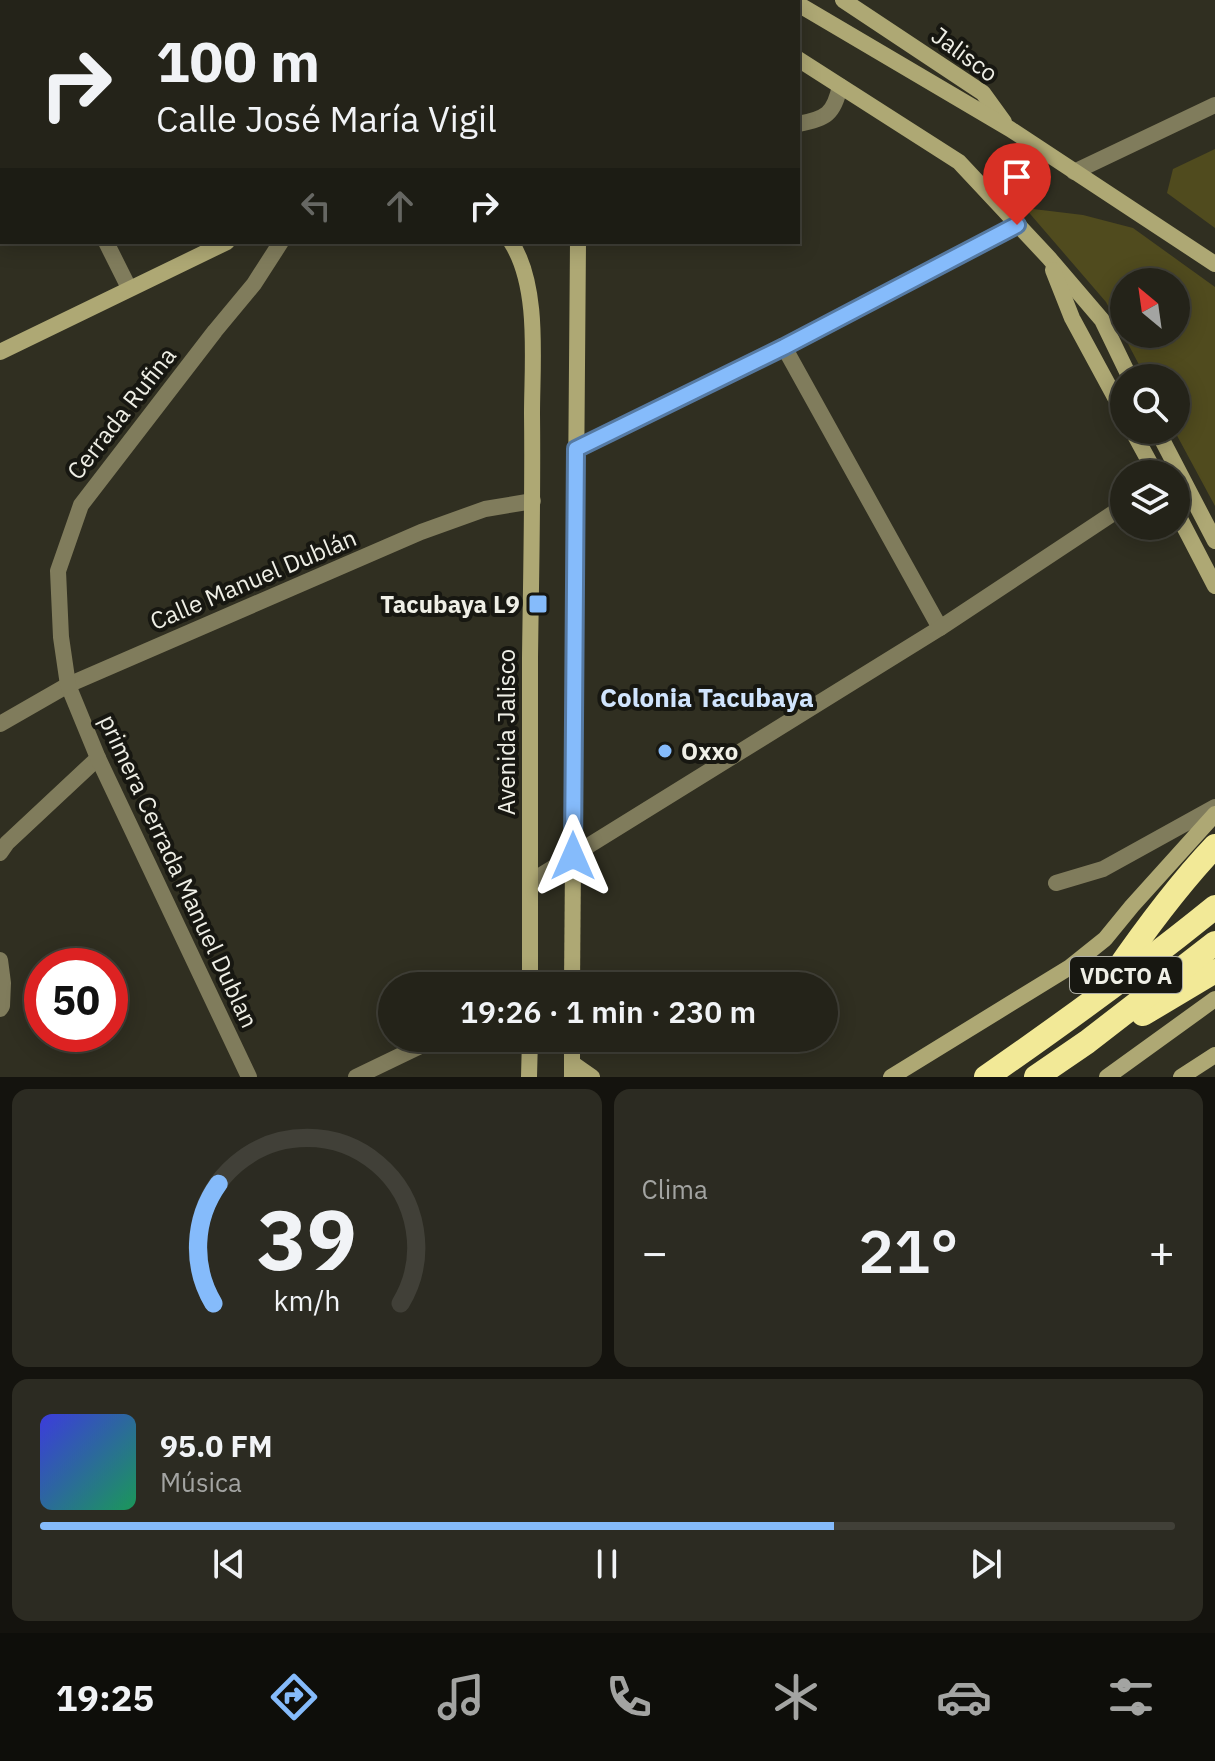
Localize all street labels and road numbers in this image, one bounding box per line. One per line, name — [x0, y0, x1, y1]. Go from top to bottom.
street label: Jalisco — [925, 19, 1005, 89]
street label: Cerrada Rufina — [59, 340, 183, 486]
street label: Calle Manuel Dublán — [145, 521, 361, 637]
street label: Avenida Jalisco — [490, 649, 522, 815]
street label: primera Cerrada Manuel Dublan — [92, 709, 266, 1033]
road number: VDCTO A — [1070, 957, 1182, 993]

